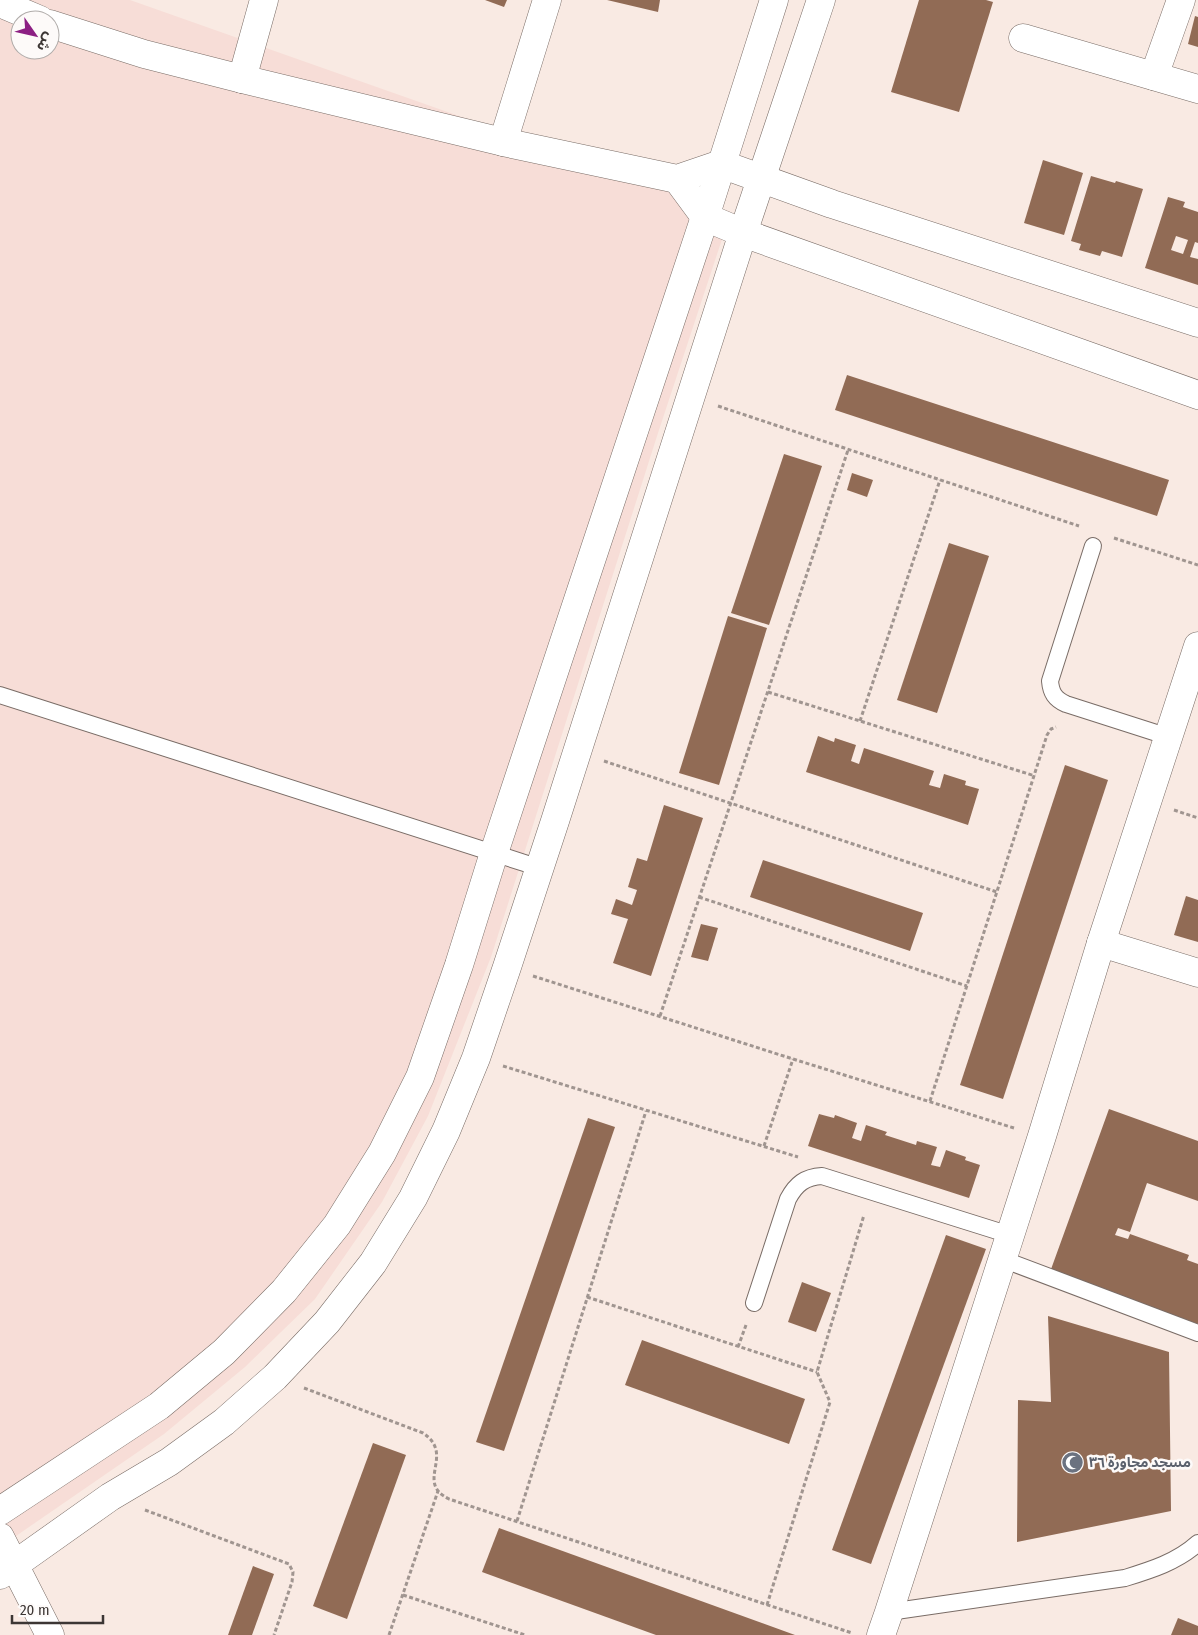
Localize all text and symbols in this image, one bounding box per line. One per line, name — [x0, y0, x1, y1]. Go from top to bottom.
north arrow — [10, 10, 60, 60]
text: ش — [33, 29, 58, 55]
mosque icon: مسجد مجاورة ٣٦ — [1061, 1450, 1085, 1474]
place label: مسجد مجاورة ٣٦ — [1089, 1454, 1191, 1471]
scale bar — [12, 1592, 104, 1624]
text: 20 m — [20, 1601, 50, 1619]

